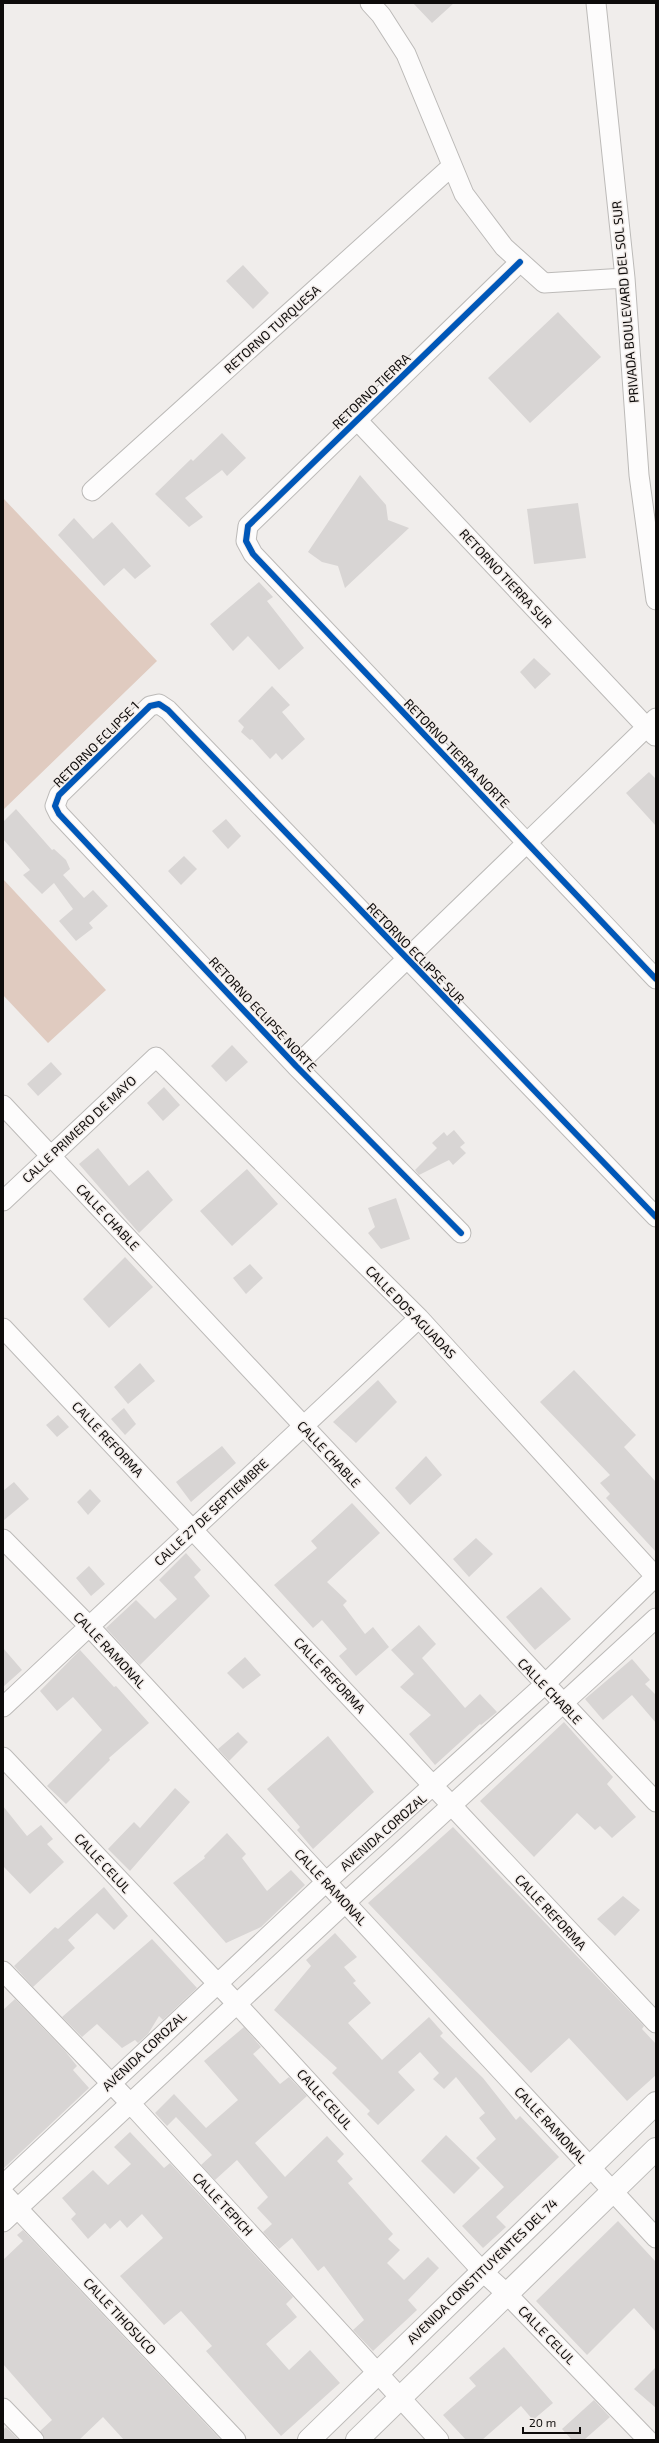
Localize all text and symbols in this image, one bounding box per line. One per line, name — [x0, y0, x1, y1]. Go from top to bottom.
street label: PRIVADA BOULEVARD DEL SOL SUR — [608, 200, 642, 404]
street label: RETORNO TURQUESA — [221, 282, 323, 376]
street label: RETORNO TIERRA — [329, 350, 413, 432]
street label: RETORNO TIERRA SUR — [456, 525, 556, 631]
street label: RETORNO TIERRA NORTE — [401, 695, 513, 811]
street label: RETORNO ECLIPSE 1 — [50, 698, 142, 790]
street label: RETORNO ECLIPSE SUR — [364, 899, 468, 1007]
street label: RETORNO ECLIPSE NORTE — [206, 953, 320, 1075]
street label: CALLE PRIMERO DE MAYO — [19, 1072, 139, 1186]
street label: CALLE CHABLE — [73, 1180, 143, 1254]
street label: CALLE DOS AGUADAS — [362, 1262, 460, 1362]
street label: CALLE REFORMA — [69, 1398, 147, 1480]
street label: CALLE CHABLE — [294, 1417, 364, 1491]
street label: CALLE 27 DE SEPTIEMBRE — [151, 1455, 271, 1569]
street label: CALLE RAMONAL — [70, 1608, 150, 1692]
street label: CALLE REFORMA — [291, 1634, 369, 1716]
street label: CALLE CHABLE — [515, 1655, 585, 1727]
street label: AVENIDA COROZAL — [336, 1790, 430, 1874]
street label: CALLE CELUL — [71, 1830, 135, 1896]
street label: CALLE RAMONAL — [291, 1845, 371, 1929]
street label: CALLE REFORMA — [512, 1871, 590, 1953]
street label: AVENIDA COROZAL — [99, 2008, 190, 2094]
street label: CALLE CELUL — [294, 2066, 356, 2133]
street label: CALLE RAMONAL — [511, 2083, 591, 2167]
street label: CALLE TEPICH — [190, 2169, 256, 2239]
street label: AVENIDA CONSTITUYENTES DEL 74 — [403, 2195, 561, 2347]
street label: CALLE TIHOSUCO — [80, 2274, 160, 2358]
street label: CALLE CELUL — [515, 2302, 579, 2368]
scale bar — [523, 2409, 580, 2435]
text: 20 m — [529, 2415, 556, 2429]

